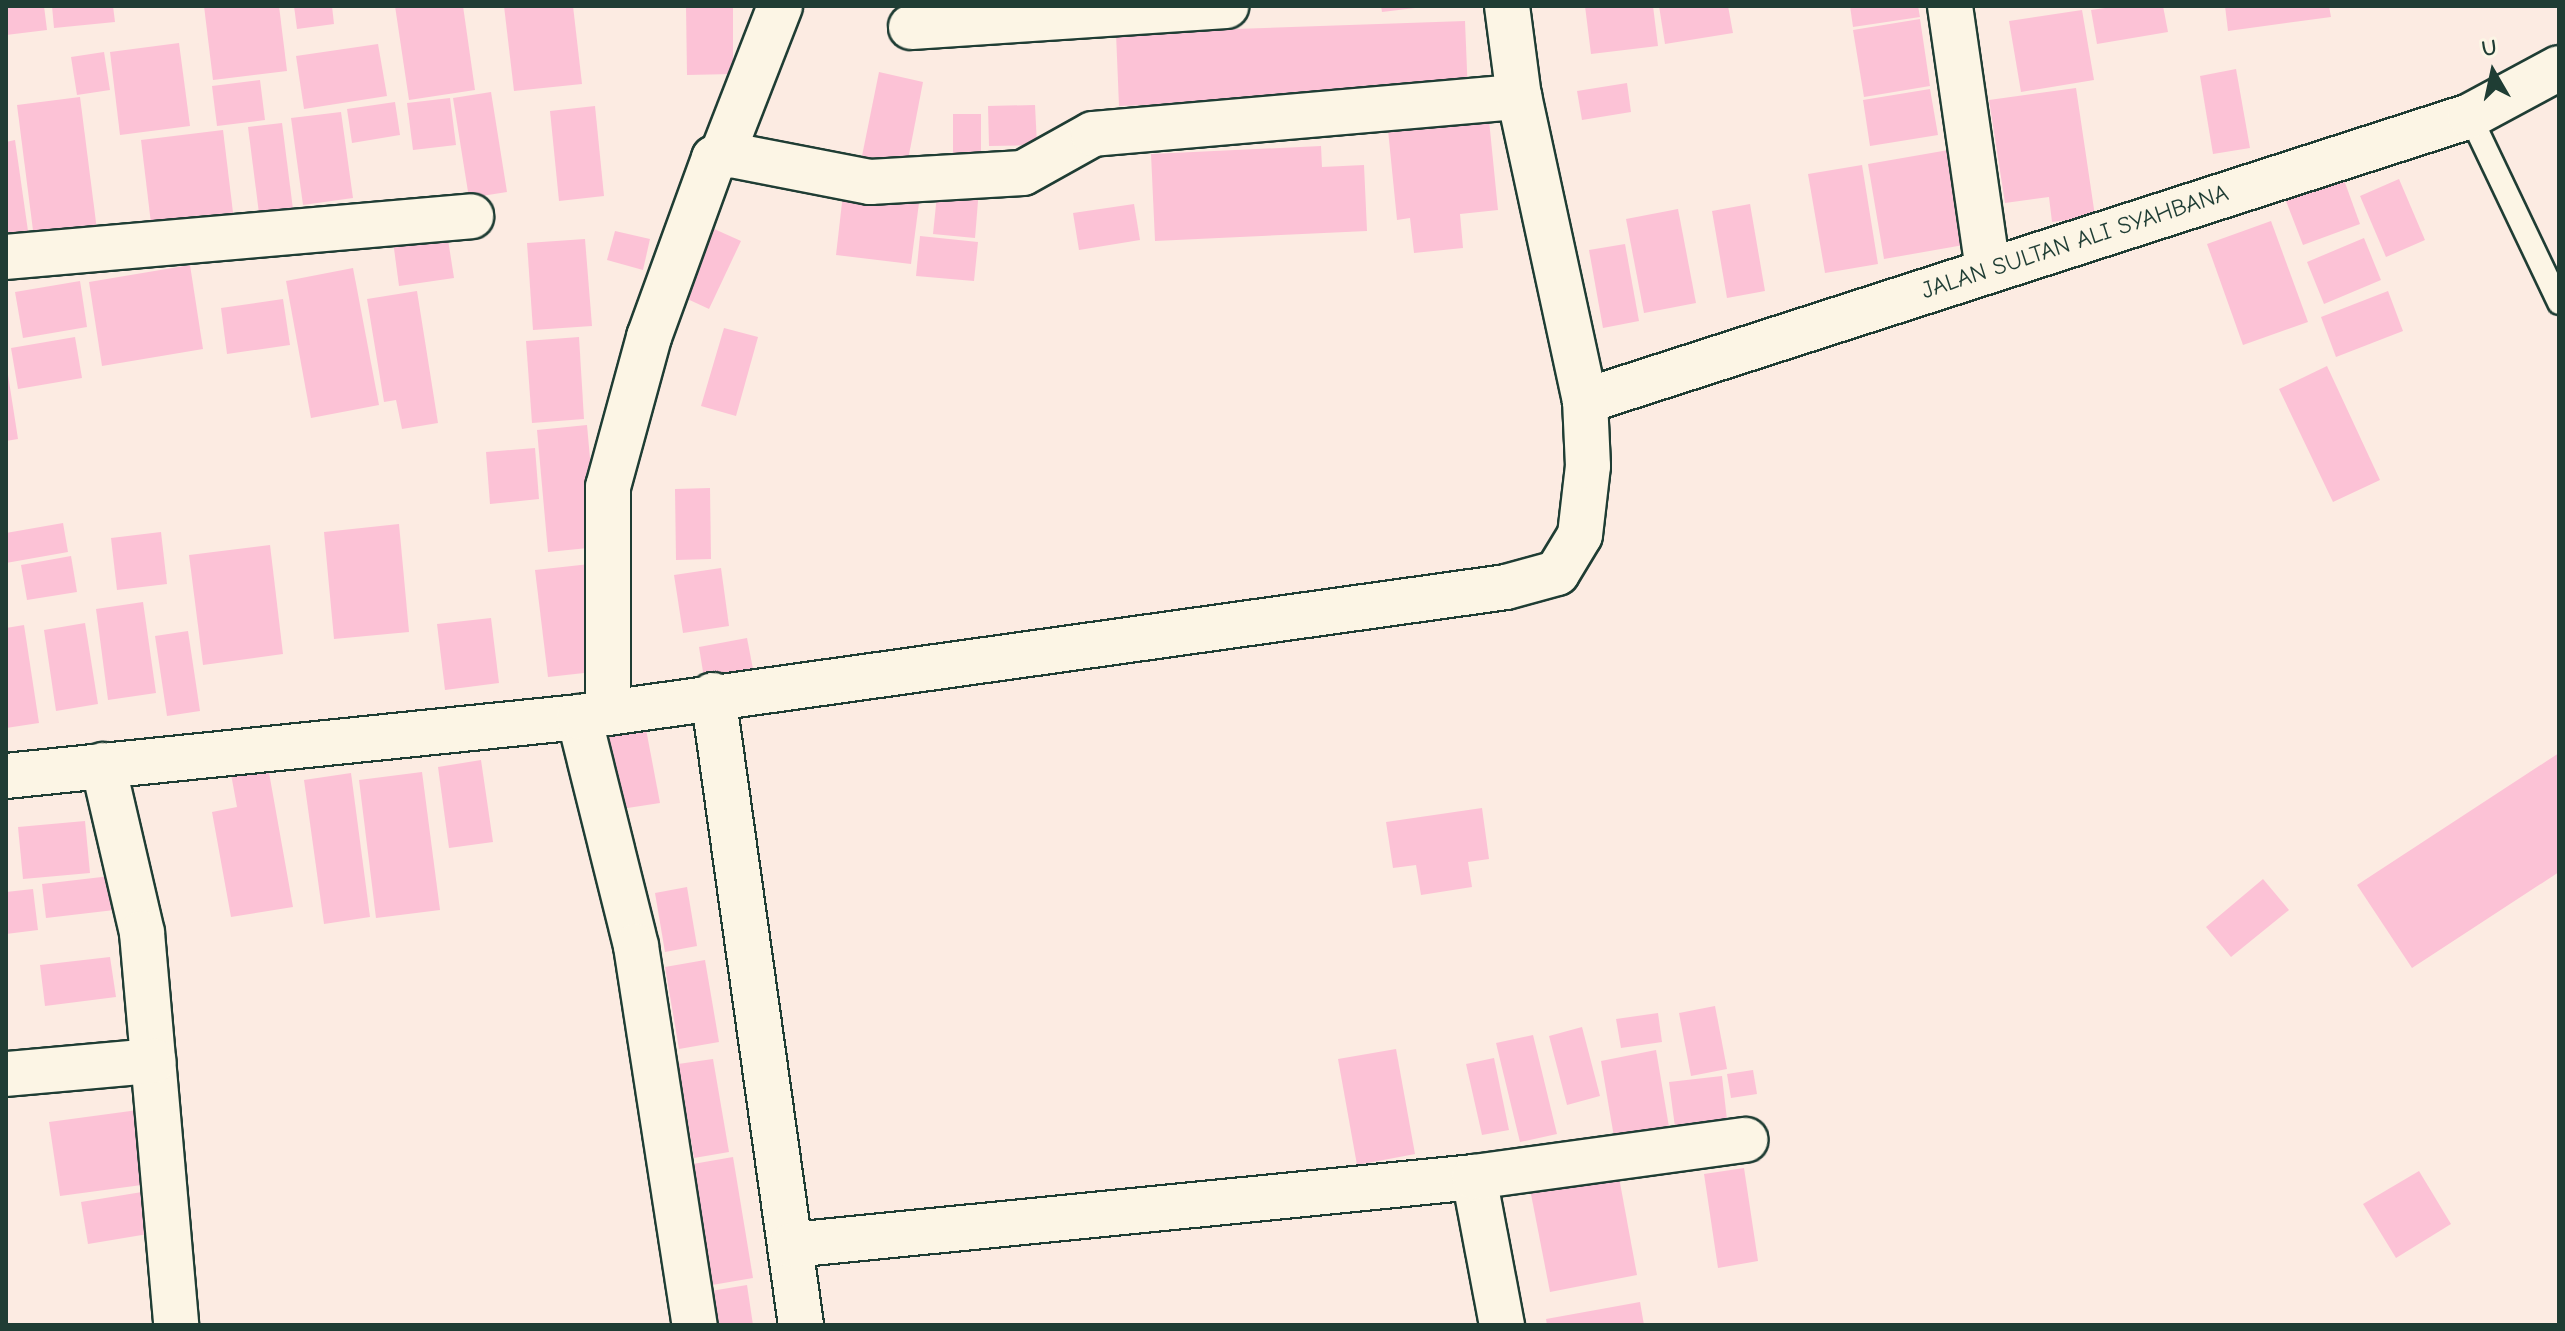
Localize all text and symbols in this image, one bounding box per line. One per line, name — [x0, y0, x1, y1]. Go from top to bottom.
north arrow — [2453, 32, 2533, 112]
text: U — [2480, 34, 2499, 62]
street label: JALAN SULTAN ALI SYAHBANA — [1918, 179, 2232, 305]

